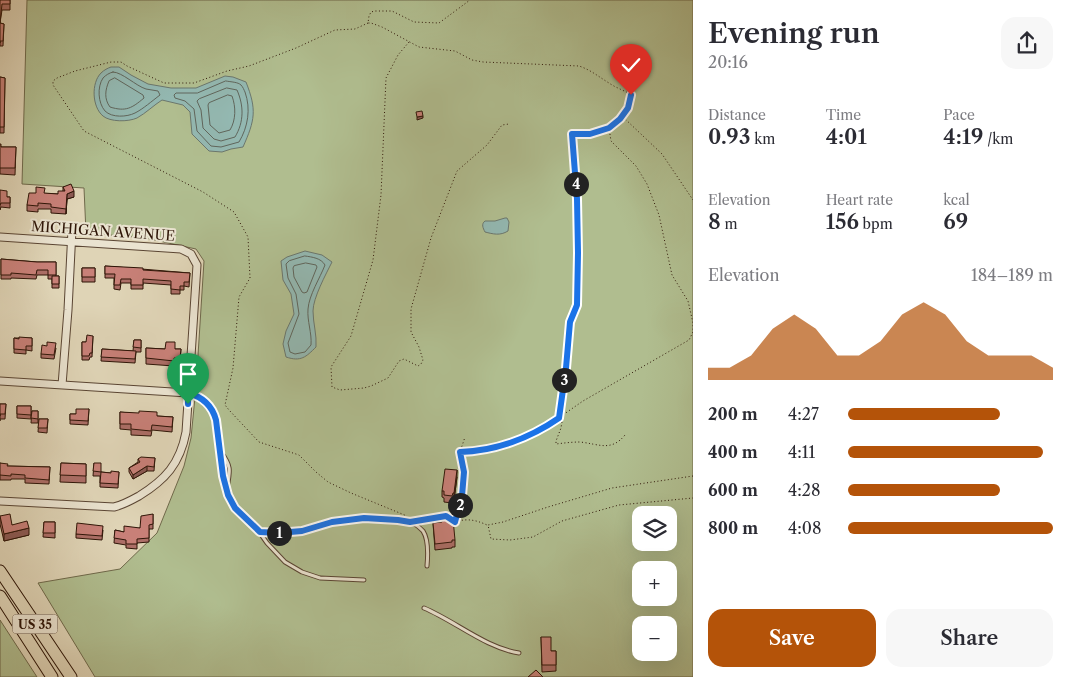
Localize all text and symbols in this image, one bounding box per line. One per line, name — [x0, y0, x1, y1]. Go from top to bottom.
text: Evening run — [708, 16, 880, 50]
button: share — [1001, 17, 1053, 69]
pin — [610, 44, 652, 95]
icon: check — [617, 51, 645, 79]
text: 20:16 — [708, 52, 748, 72]
text: Distance — [708, 106, 766, 124]
text: Time — [826, 106, 861, 124]
text: Pace — [943, 106, 975, 124]
text: 0.93 — [708, 124, 750, 149]
text: 4:01 — [826, 124, 867, 149]
text: 4:19 — [943, 124, 983, 149]
text: km — [750, 130, 775, 148]
text: /km — [983, 130, 1013, 148]
pin: 4 — [564, 172, 588, 196]
text: 4 — [572, 175, 581, 193]
text: Elevation — [708, 191, 771, 209]
text: Heart rate — [826, 191, 893, 209]
text: kcal — [943, 191, 970, 209]
text: 8 — [708, 209, 721, 234]
text: 156 — [826, 209, 859, 234]
text: 69 — [943, 209, 968, 234]
text: m — [721, 215, 738, 233]
text: bpm — [859, 215, 893, 233]
street label: MICHIGAN AVENUE — [30, 217, 176, 245]
text: Elevation — [708, 265, 779, 285]
text: 184–189 m — [971, 265, 1053, 285]
pin — [167, 353, 209, 404]
icon: arrive — [174, 360, 202, 388]
pin: 3 — [552, 368, 576, 392]
text: 3 — [561, 371, 568, 389]
text: 200 m — [708, 404, 758, 424]
text: 4:27 — [788, 404, 819, 424]
text: 400 m — [708, 442, 758, 462]
text: 4:11 — [788, 442, 815, 462]
text: 600 m — [708, 480, 758, 500]
text: 4:28 — [788, 480, 820, 500]
pin: 2 — [448, 492, 472, 518]
text: 2 — [456, 496, 465, 514]
map controls — [632, 506, 677, 661]
button: layers — [632, 506, 677, 551]
text: 800 m — [708, 518, 758, 538]
text: 4:08 — [788, 518, 821, 538]
pin: 1 — [266, 520, 292, 546]
text: 1 — [276, 524, 283, 542]
button: + — [632, 561, 677, 606]
button: Save — [708, 609, 876, 667]
button: Share — [886, 609, 1053, 667]
road number: US 35 — [12, 614, 58, 634]
button: − — [632, 616, 677, 661]

